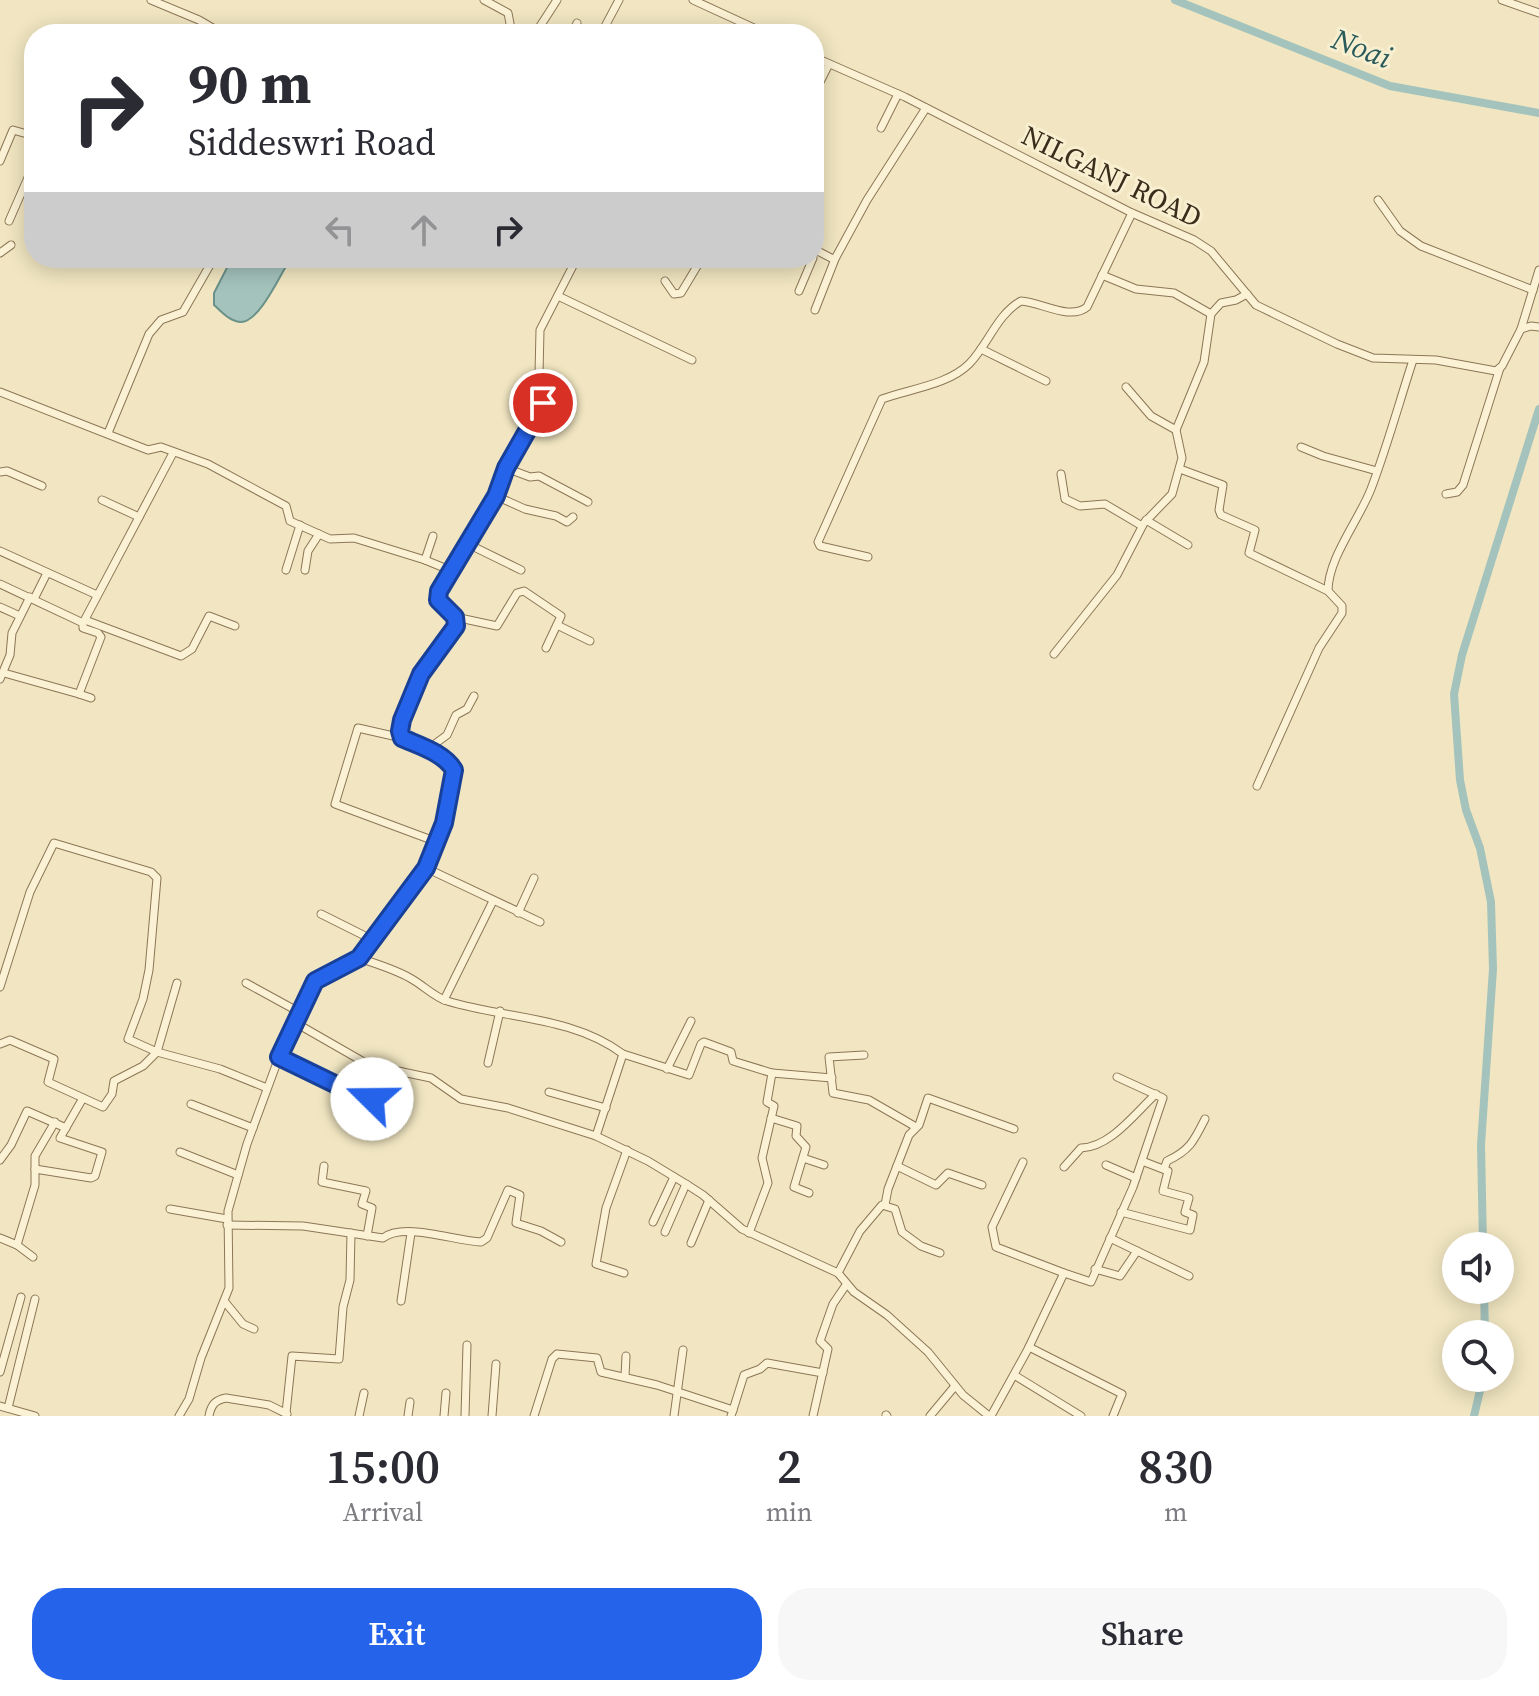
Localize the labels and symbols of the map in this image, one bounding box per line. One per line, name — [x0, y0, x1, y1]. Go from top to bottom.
water label: Noai — [1325, 18, 1398, 78]
street label: NILGANJ ROAD — [1016, 116, 1208, 236]
pin — [509, 369, 577, 437]
position arrow — [330, 1057, 414, 1141]

